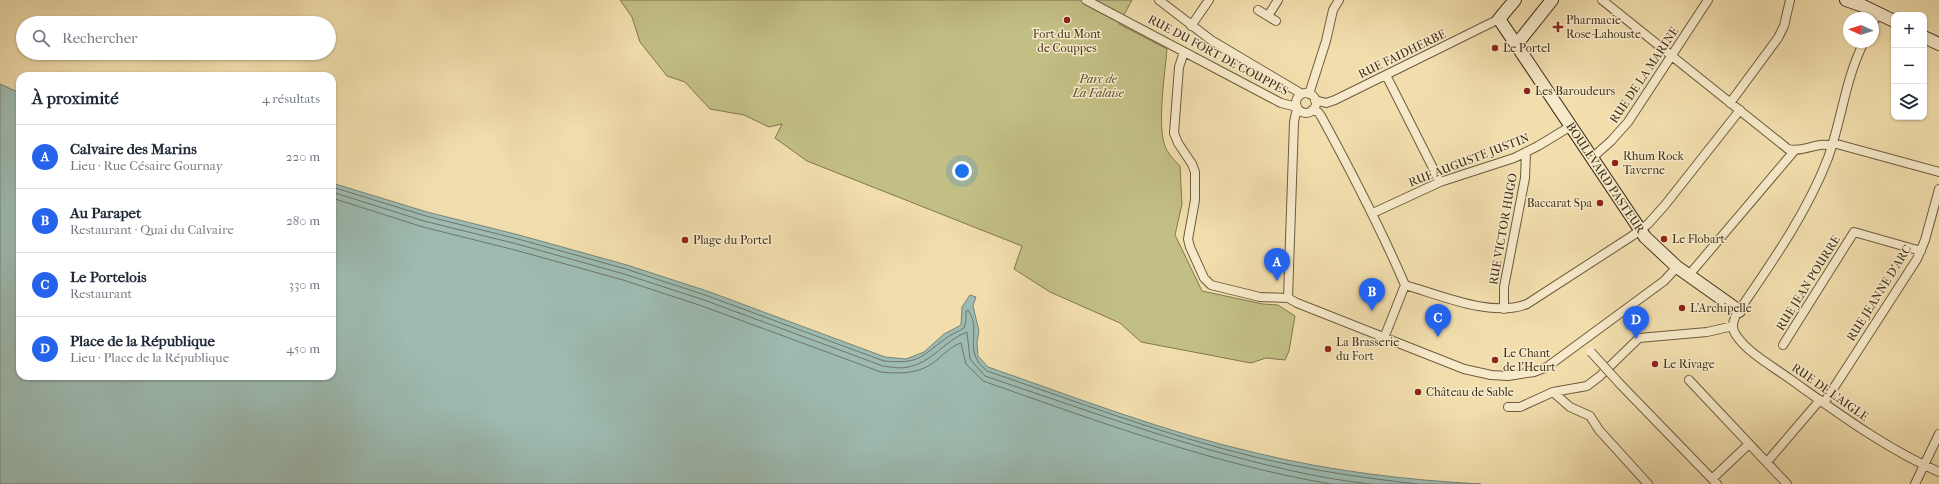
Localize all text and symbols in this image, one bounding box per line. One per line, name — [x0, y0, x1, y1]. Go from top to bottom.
street label: RUE DU FORT DE COUPPES — [1145, 12, 1291, 98]
north arrow — [1843, 12, 1879, 48]
map controls — [1891, 12, 1927, 120]
button: + — [1891, 12, 1927, 48]
place label: Pharmacie Rose-Lahouste — [1566, 13, 1641, 41]
marker: Fort du Mont de Couppes — [1062, 15, 1072, 25]
search box — [16, 16, 336, 60]
marker: Pharmacie Rose-Lahouste — [1553, 22, 1563, 32]
street label: RUE DE LA MARINE — [1607, 24, 1681, 126]
icon: search — [30, 27, 52, 49]
place label: Fort du Mont de Couppes — [1033, 27, 1102, 55]
street label: RUE FAIDHERBE — [1356, 27, 1448, 81]
text: Rechercher — [62, 29, 137, 47]
place label: Le Portel — [1503, 41, 1551, 55]
marker: Le Portel — [1490, 43, 1500, 53]
button: − — [1891, 48, 1927, 84]
park label: Parc de La Falaise — [1071, 72, 1125, 100]
place label: Les Baroudeurs — [1535, 84, 1616, 98]
button: layers — [1891, 84, 1927, 120]
marker: Les Baroudeurs — [1522, 86, 1532, 96]
text: À proximité — [32, 88, 119, 108]
text: 4 résultats — [262, 91, 320, 106]
street label: BOULEVARD PASTEUR — [1563, 120, 1648, 237]
street label: RUE AUGUSTE JUSTIN — [1407, 131, 1531, 189]
text: Calvaire des Marins — [70, 140, 197, 158]
text: A — [41, 149, 49, 164]
text: 220 m — [286, 149, 320, 164]
place label: Rhum Rock Taverne — [1623, 149, 1684, 177]
text: Lieu · Rue Césaire Gournay — [70, 158, 223, 173]
marker: Rhum Rock Taverne — [1610, 158, 1620, 168]
your location — [952, 161, 972, 181]
street label: RUE VICTOR HUGO — [1486, 172, 1520, 286]
place label: Baccarat Spa — [1527, 196, 1592, 210]
marker: Baccarat Spa — [1595, 198, 1605, 208]
text: Au Parapet — [70, 204, 141, 222]
text: B — [41, 213, 49, 228]
text: 280 m — [286, 213, 320, 228]
text: Restaurant · Quai du Calvaire — [70, 222, 234, 237]
place label: Le Flobart — [1672, 232, 1726, 246]
place label: Plage du Portel — [693, 233, 772, 247]
street label: RUE JEAN POURRE — [1773, 233, 1843, 333]
marker: Le Flobart — [1659, 234, 1669, 244]
marker: Plage du Portel — [680, 235, 690, 245]
street label: RUE JEANNE D'ARC — [1844, 242, 1914, 344]
pin: A — [1264, 248, 1290, 281]
text: Le Portelois — [70, 268, 147, 286]
text: C — [41, 277, 49, 292]
text: 330 m — [289, 277, 320, 292]
pin: B — [1359, 278, 1385, 311]
text: Restaurant — [70, 286, 132, 301]
place label: L'Archipelle — [1690, 301, 1752, 315]
marker: L'Archipelle — [1677, 303, 1687, 313]
pin: C — [1425, 304, 1451, 337]
pin: D — [1623, 306, 1649, 339]
text: Place de la République — [70, 332, 215, 350]
place label: La Brasserie du Fort — [1336, 335, 1399, 363]
text: D — [40, 341, 50, 356]
text: 450 m — [286, 341, 320, 356]
marker: La Brasserie du Fort — [1323, 344, 1333, 354]
place label: Le Chant de l'Heurt — [1503, 346, 1556, 374]
text: Lieu · Place de la République — [70, 350, 229, 365]
marker: Le Chant de l'Heurt — [1490, 355, 1500, 365]
place label: Le Rivage — [1663, 357, 1715, 371]
marker: Le Rivage — [1650, 359, 1660, 369]
street label: RUE DE L'AIGLE — [1789, 360, 1871, 424]
place label: Château de Sable — [1426, 385, 1514, 399]
marker: Château de Sable — [1413, 387, 1423, 397]

